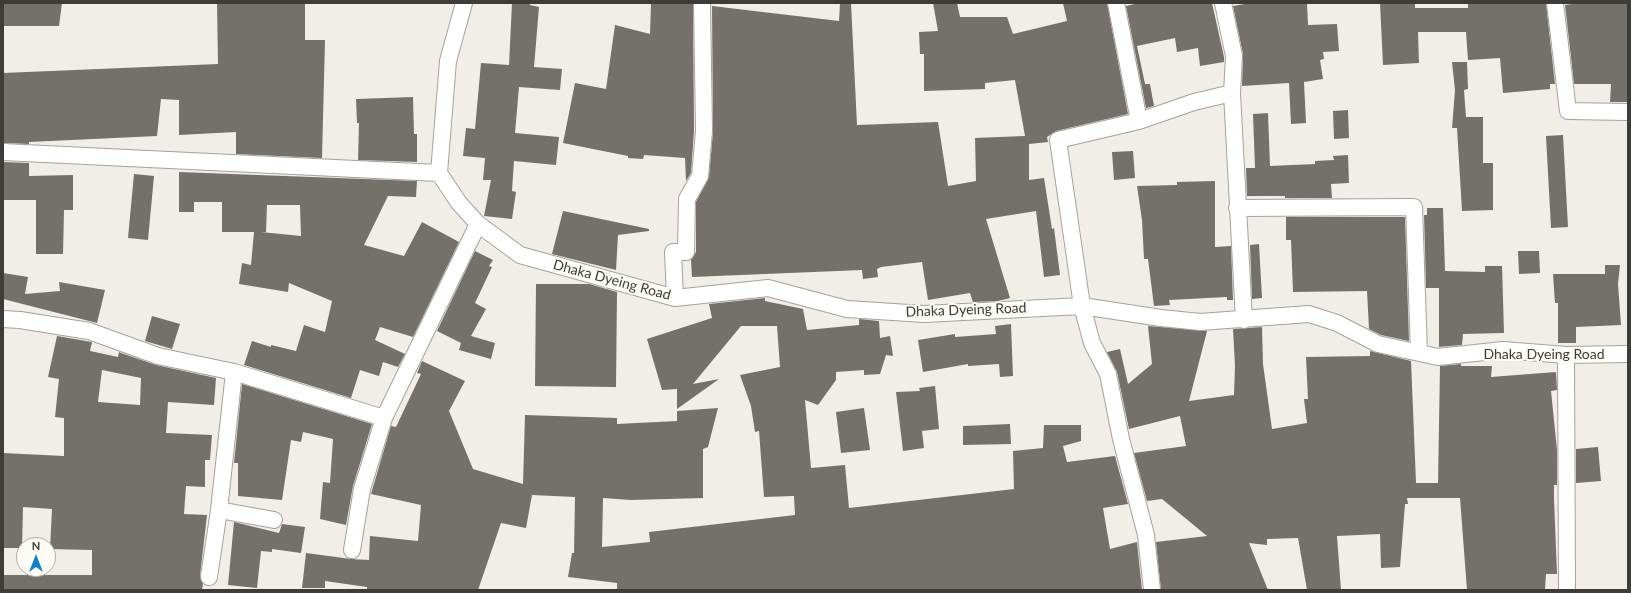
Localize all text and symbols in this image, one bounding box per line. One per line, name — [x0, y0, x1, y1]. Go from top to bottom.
street label: Dhaka Dyeing Road — [551, 256, 673, 304]
street label: Dhaka Dyeing Road — [905, 299, 1027, 321]
street label: Dhaka Dyeing Road — [1483, 346, 1605, 362]
north arrow — [16, 537, 56, 577]
text: N — [32, 539, 40, 552]

